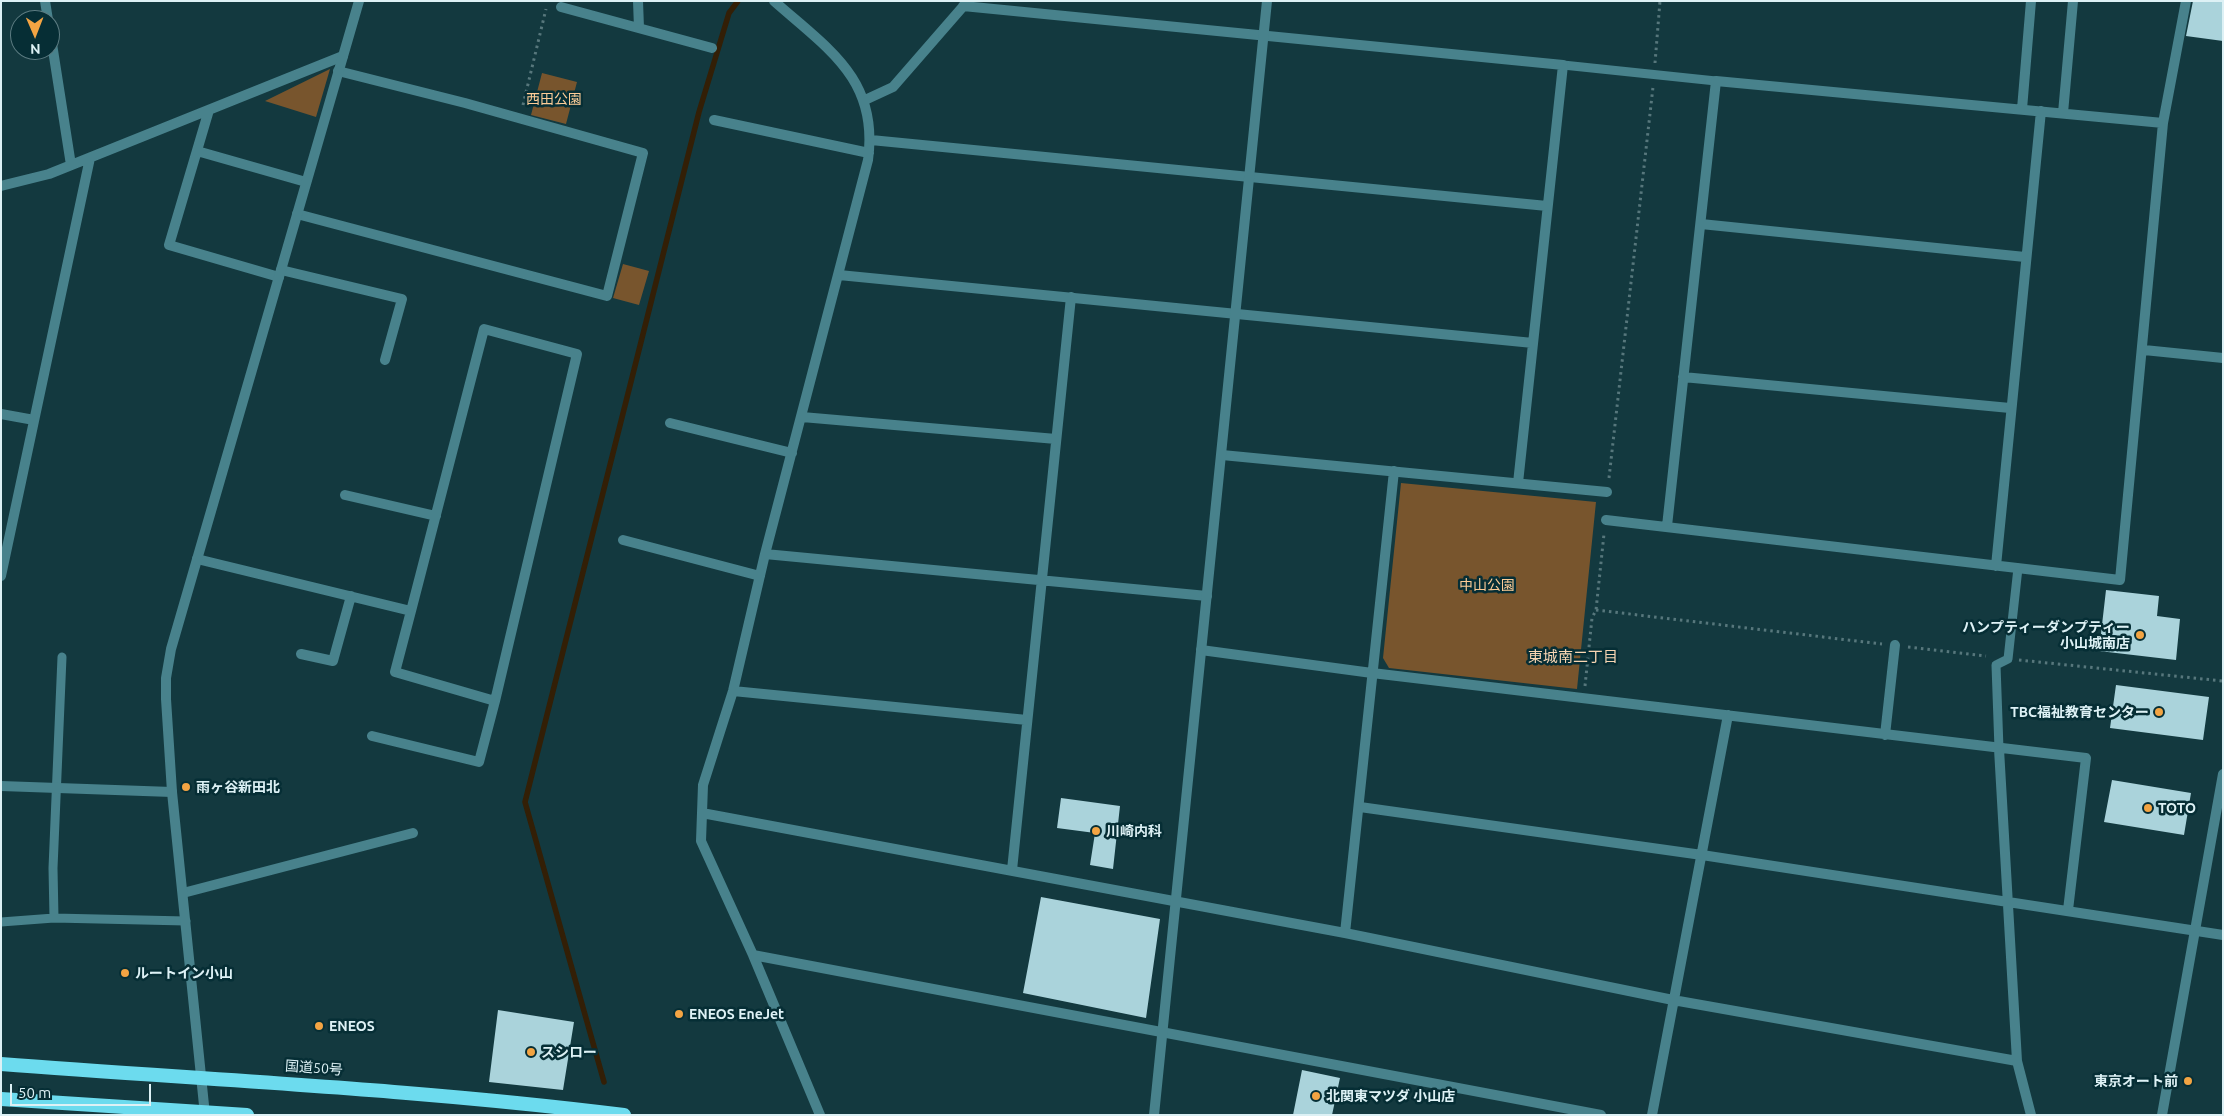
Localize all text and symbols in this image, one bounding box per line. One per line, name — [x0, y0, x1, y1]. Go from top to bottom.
north arrow — [10, 10, 60, 60]
text: N — [30, 41, 41, 57]
park label: 西田公園 — [526, 91, 582, 107]
park label: 中山公園 — [1459, 577, 1515, 593]
place label: ハンプティーダンプティー 小山城南店 — [1962, 619, 2130, 652]
marker: ハンプティーダンプティー 小山城南店 — [2134, 629, 2146, 641]
district label: 東城南二丁目 — [1528, 648, 1618, 666]
place label: TBC福祉教育センター — [2010, 704, 2149, 720]
marker: TBC福祉教育センター — [2153, 706, 2165, 718]
place label: 雨ヶ谷新田北 — [196, 779, 280, 795]
marker: 雨ヶ谷新田北 — [180, 781, 192, 793]
place label: TOTO — [2158, 800, 2196, 816]
marker: TOTO — [2142, 802, 2154, 814]
place label: 川崎内科 — [1106, 823, 1162, 839]
marker: 川崎内科 — [1090, 825, 1102, 837]
place label: ルートイン小山 — [135, 965, 233, 981]
marker: ルートイン小山 — [119, 967, 131, 979]
place label: ENEOS EneJet — [689, 1006, 784, 1022]
marker: ENEOS EneJet — [673, 1008, 685, 1020]
place label: ENEOS — [329, 1018, 375, 1034]
marker: ENEOS — [313, 1020, 325, 1032]
place label: スシロー — [541, 1044, 597, 1060]
marker: スシロー — [525, 1046, 537, 1058]
street label: 国道50号 — [285, 1058, 343, 1078]
place label: 東京オート前 — [2094, 1073, 2178, 1089]
scale bar — [12, 1074, 154, 1106]
marker: 東京オート前 — [2182, 1075, 2194, 1087]
text: 50 m — [18, 1084, 51, 1101]
place label: 北関東マツダ 小山店 — [1326, 1088, 1455, 1104]
marker: 北関東マツダ 小山店 — [1310, 1090, 1322, 1102]

